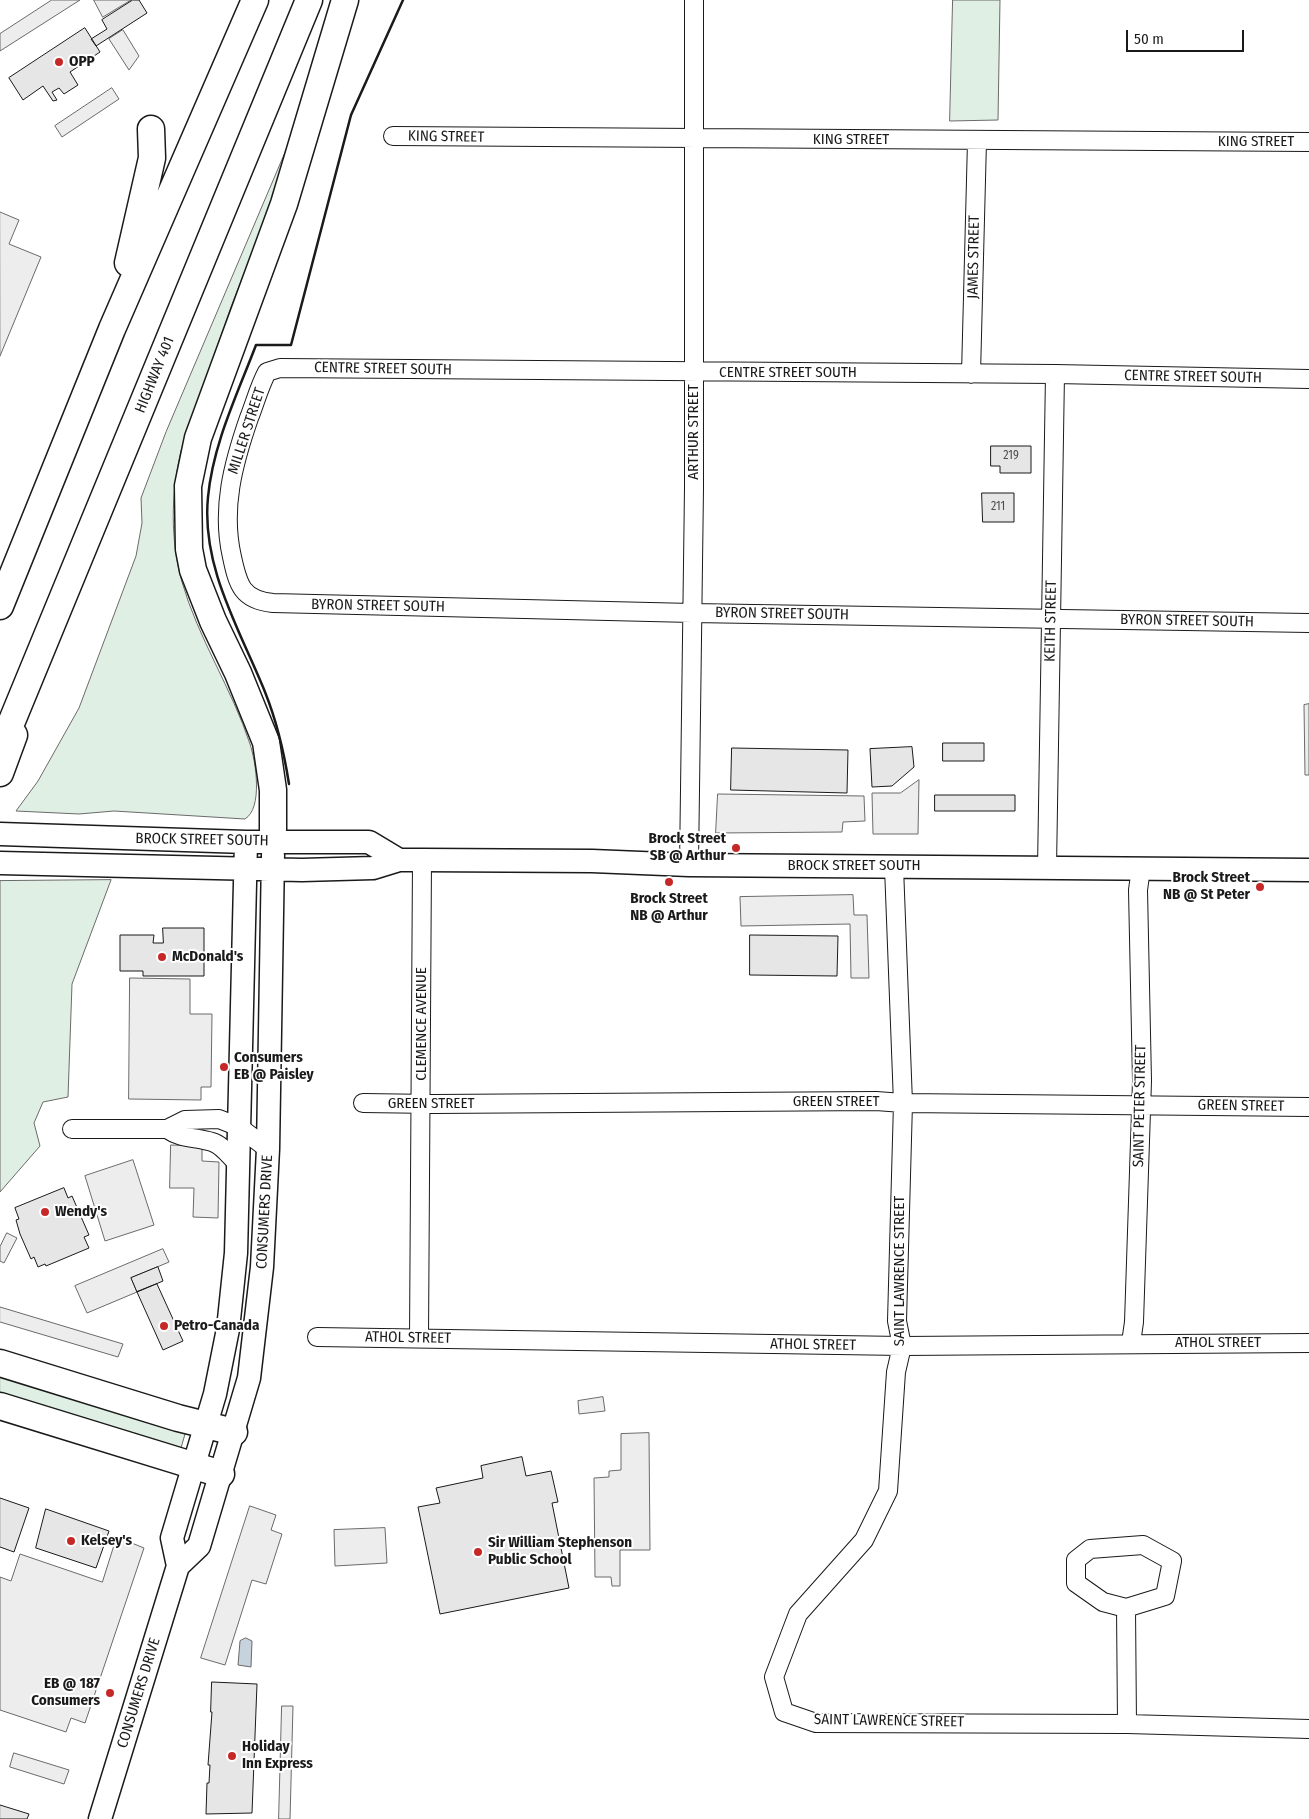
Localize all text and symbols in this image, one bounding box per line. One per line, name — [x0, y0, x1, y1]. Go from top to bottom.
scale bar — [1129, 20, 1246, 52]
text: 50 m — [1134, 30, 1164, 48]
place label: OPP — [69, 53, 95, 71]
marker: OPP — [53, 56, 65, 68]
street label: KING STREET — [408, 127, 484, 147]
street label: KING STREET — [813, 131, 889, 149]
street label: KING STREET — [1218, 133, 1294, 151]
street label: JAMES STREET — [964, 215, 984, 299]
street label: HIGHWAY 401 — [132, 334, 178, 416]
street label: CENTRE STREET SOUTH — [314, 359, 452, 379]
street label: CENTRE STREET SOUTH — [719, 364, 857, 382]
street label: CENTRE STREET SOUTH — [1124, 367, 1262, 387]
street label: ARTHUR STREET — [685, 384, 703, 480]
street label: MILLER STREET — [225, 385, 269, 477]
house number: 219 — [1003, 449, 1019, 463]
house number: 211 — [991, 500, 1005, 514]
street label: KEITH STREET — [1041, 580, 1061, 662]
street label: BYRON STREET SOUTH — [311, 596, 445, 616]
street label: BYRON STREET SOUTH — [715, 604, 849, 624]
street label: BYRON STREET SOUTH — [1120, 611, 1254, 631]
street label: BROCK STREET SOUTH — [135, 830, 269, 850]
place label: Brock Street SB @ Arthur — [649, 830, 726, 865]
marker: Brock Street SB @ Arthur — [730, 842, 742, 854]
street label: BROCK STREET SOUTH — [787, 857, 921, 875]
place label: Brock Street NB @ St Peter — [1163, 869, 1250, 904]
marker: Brock Street NB @ Arthur — [663, 876, 675, 888]
marker: Brock Street NB @ St Peter — [1254, 881, 1266, 893]
place label: Brock Street NB @ Arthur — [630, 890, 708, 925]
place label: McDonald's — [172, 948, 243, 966]
marker: McDonald's — [156, 951, 168, 963]
street label: CLEMENCE AVENUE — [413, 967, 431, 1081]
street label: SAINT PETER STREET — [1130, 1045, 1150, 1167]
place label: Consumers EB @ Paisley — [234, 1049, 314, 1084]
marker: Consumers EB @ Paisley — [218, 1061, 230, 1073]
street label: GREEN STREET — [793, 1093, 879, 1111]
street label: GREEN STREET — [388, 1095, 474, 1113]
street label: GREEN STREET — [1197, 1096, 1285, 1116]
street label: CONSUMERS DRIVE — [253, 1154, 277, 1270]
street label: SAINT LAWRENCE STREET — [891, 1196, 909, 1346]
place label: Wendy's — [55, 1203, 107, 1221]
marker: Wendy's — [39, 1206, 51, 1218]
place label: Petro-Canada — [174, 1317, 259, 1335]
marker: Petro-Canada — [158, 1320, 170, 1332]
street label: ATHOL STREET — [365, 1328, 451, 1348]
street label: ATHOL STREET — [1175, 1334, 1261, 1352]
street label: ATHOL STREET — [770, 1335, 856, 1355]
place label: Kelsey's — [81, 1532, 132, 1550]
place label: Sir William Stephenson Public School — [488, 1534, 632, 1569]
marker: Kelsey's — [65, 1535, 77, 1547]
marker: Sir William Stephenson Public School — [472, 1546, 484, 1558]
street label: CONSUMERS DRIVE — [114, 1636, 164, 1750]
place label: EB @ 187 Consumers — [31, 1675, 100, 1710]
marker: EB @ 187 Consumers — [104, 1687, 116, 1699]
street label: SAINT LAWRENCE STREET — [814, 1711, 964, 1731]
place label: Holiday Inn Express — [242, 1738, 313, 1773]
marker: Holiday Inn Express — [226, 1750, 238, 1762]

